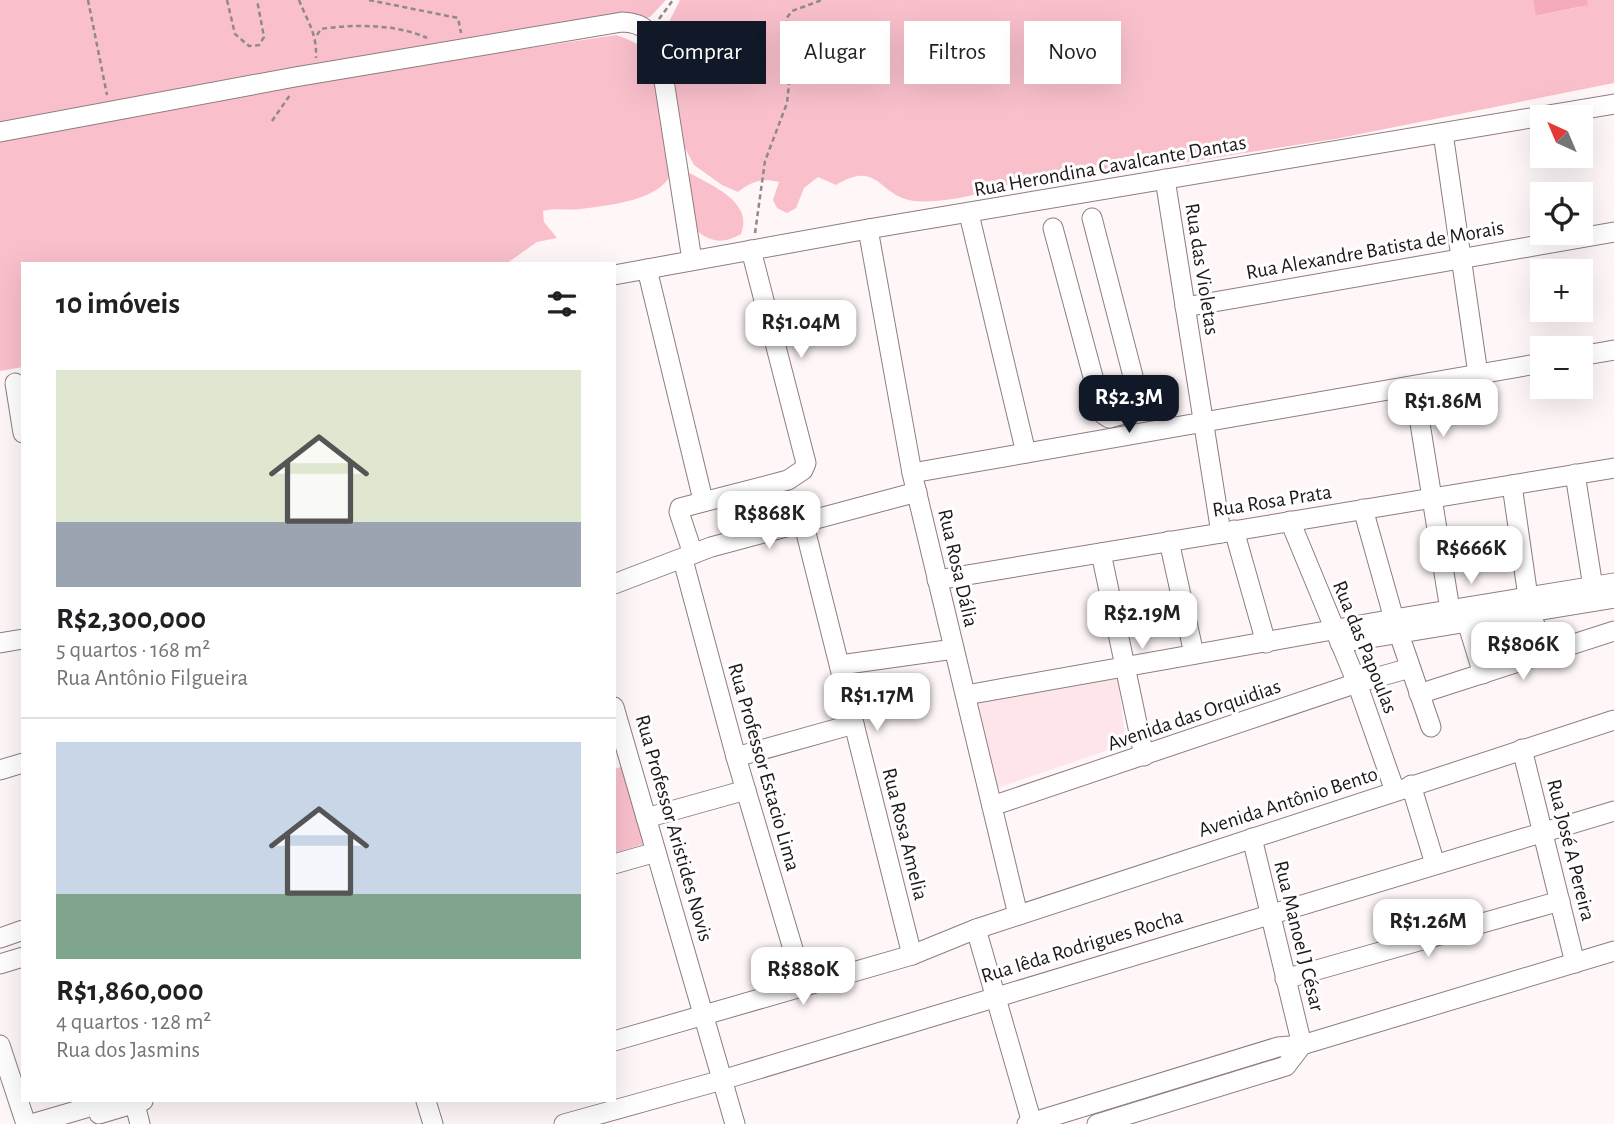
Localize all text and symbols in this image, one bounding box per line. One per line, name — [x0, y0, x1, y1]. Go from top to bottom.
chip: Comprar — [637, 21, 766, 84]
chip: Alugar — [780, 21, 890, 84]
chip: Filtros — [904, 21, 1010, 84]
chip: Novo — [1024, 21, 1121, 84]
north arrow — [1530, 105, 1592, 168]
map controls — [1530, 105, 1593, 399]
street label: Rua Herondina Cavalcante Dantas — [972, 132, 1248, 200]
button: locate — [1530, 182, 1593, 245]
street label: Rua das Violetas — [1181, 202, 1223, 336]
street label: Rua Alexandre Batista de Morais — [1244, 217, 1506, 283]
button: + — [1530, 259, 1593, 322]
icon: filters — [543, 285, 581, 323]
text: 10 imóveis — [56, 289, 180, 319]
pin: R$1.04M — [736, 300, 866, 360]
text: R$1.04M — [761, 311, 841, 334]
button: − — [1530, 336, 1593, 399]
pin: R$2.3M — [1072, 376, 1186, 435]
pin: R$1.86M — [1378, 380, 1508, 439]
text: R$2.3M — [1095, 386, 1163, 409]
text: R$1.86M — [1404, 390, 1482, 413]
icon: home — [256, 416, 382, 542]
street label: Rua Rosa Prata — [1211, 481, 1333, 521]
pin: R$868K — [712, 491, 826, 551]
text: R$868K — [733, 502, 805, 525]
street label: Rua Rosa Dália — [934, 507, 982, 629]
pin: R$666K — [1414, 526, 1528, 586]
text: R$666K — [1436, 537, 1506, 560]
street label: Rua das Papoulas — [1329, 578, 1401, 716]
pin: R$2.19M — [1077, 592, 1207, 651]
text: R$2.19M — [1103, 602, 1181, 625]
text: R$2,300,000 — [56, 604, 206, 634]
pin: R$806K — [1466, 622, 1580, 682]
text: R$806K — [1487, 633, 1559, 656]
text: 5 quartos · 168 m² — [56, 639, 210, 662]
street label: Rua Professor Estacio Lima — [724, 661, 804, 874]
text: Rua Antônio Filgueira — [56, 667, 248, 690]
pin: R$1.17M — [812, 674, 942, 733]
street label: Avenida das Orquidias — [1105, 675, 1283, 755]
text: R$1.17M — [840, 684, 914, 707]
street label: Rua Professor Aristides Novis — [632, 712, 716, 944]
street label: Avenida Antônio Bento — [1196, 763, 1380, 841]
street label: Rua Rosa Amelia — [878, 766, 932, 903]
street label: Rua José A Pereira — [1543, 777, 1599, 923]
icon: home — [256, 788, 382, 914]
street label: Rua Manoel J César — [1270, 858, 1328, 1014]
pin: R$1.26M — [1363, 900, 1493, 959]
street label: Rua Iêda Rodrigues Rocha — [979, 905, 1186, 987]
text: R$1.26M — [1389, 910, 1467, 933]
pin: R$880K — [746, 948, 860, 1007]
text: R$880K — [767, 958, 839, 981]
text: R$1,860,000 — [56, 976, 204, 1006]
text: 4 quartos · 128 m² — [56, 1011, 211, 1034]
text: Rua dos Jasmins — [56, 1039, 200, 1062]

